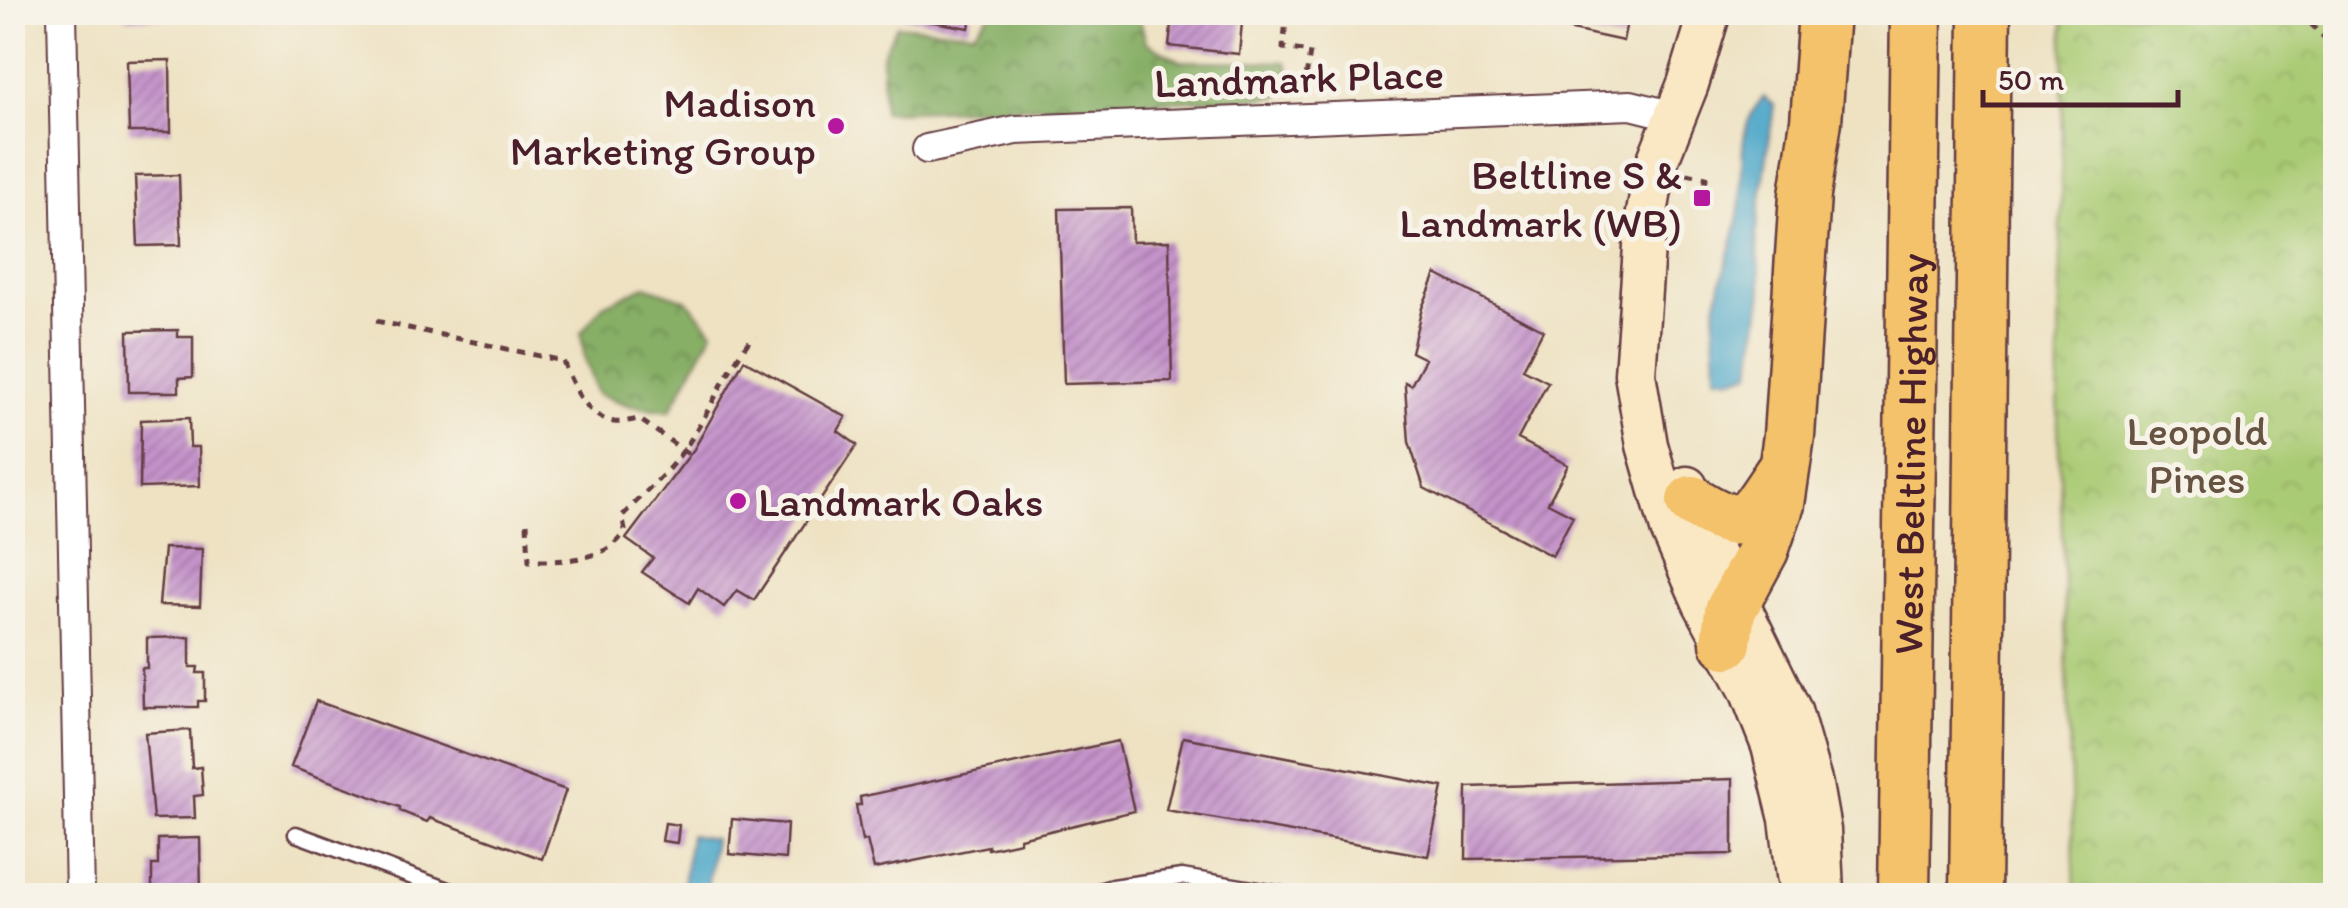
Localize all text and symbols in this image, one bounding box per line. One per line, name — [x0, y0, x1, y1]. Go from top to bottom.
scale bar — [1983, 45, 2178, 107]
street label: Landmark Place — [1153, 47, 1445, 109]
text: 50 m — [1998, 61, 2064, 98]
place label: Madison Marketing Group — [510, 77, 816, 176]
marker: Madison Marketing Group — [825, 115, 847, 137]
place label: Beltline S & Landmark (WB) — [1399, 149, 1682, 248]
marker: Beltline S & Landmark (WB) — [1691, 187, 1713, 209]
street label: West Beltline Highway — [1882, 253, 1938, 655]
park label: Leopold Pines — [2127, 405, 2268, 504]
place label: Landmark Oaks — [758, 476, 1044, 527]
marker: Landmark Oaks — [727, 490, 749, 512]

